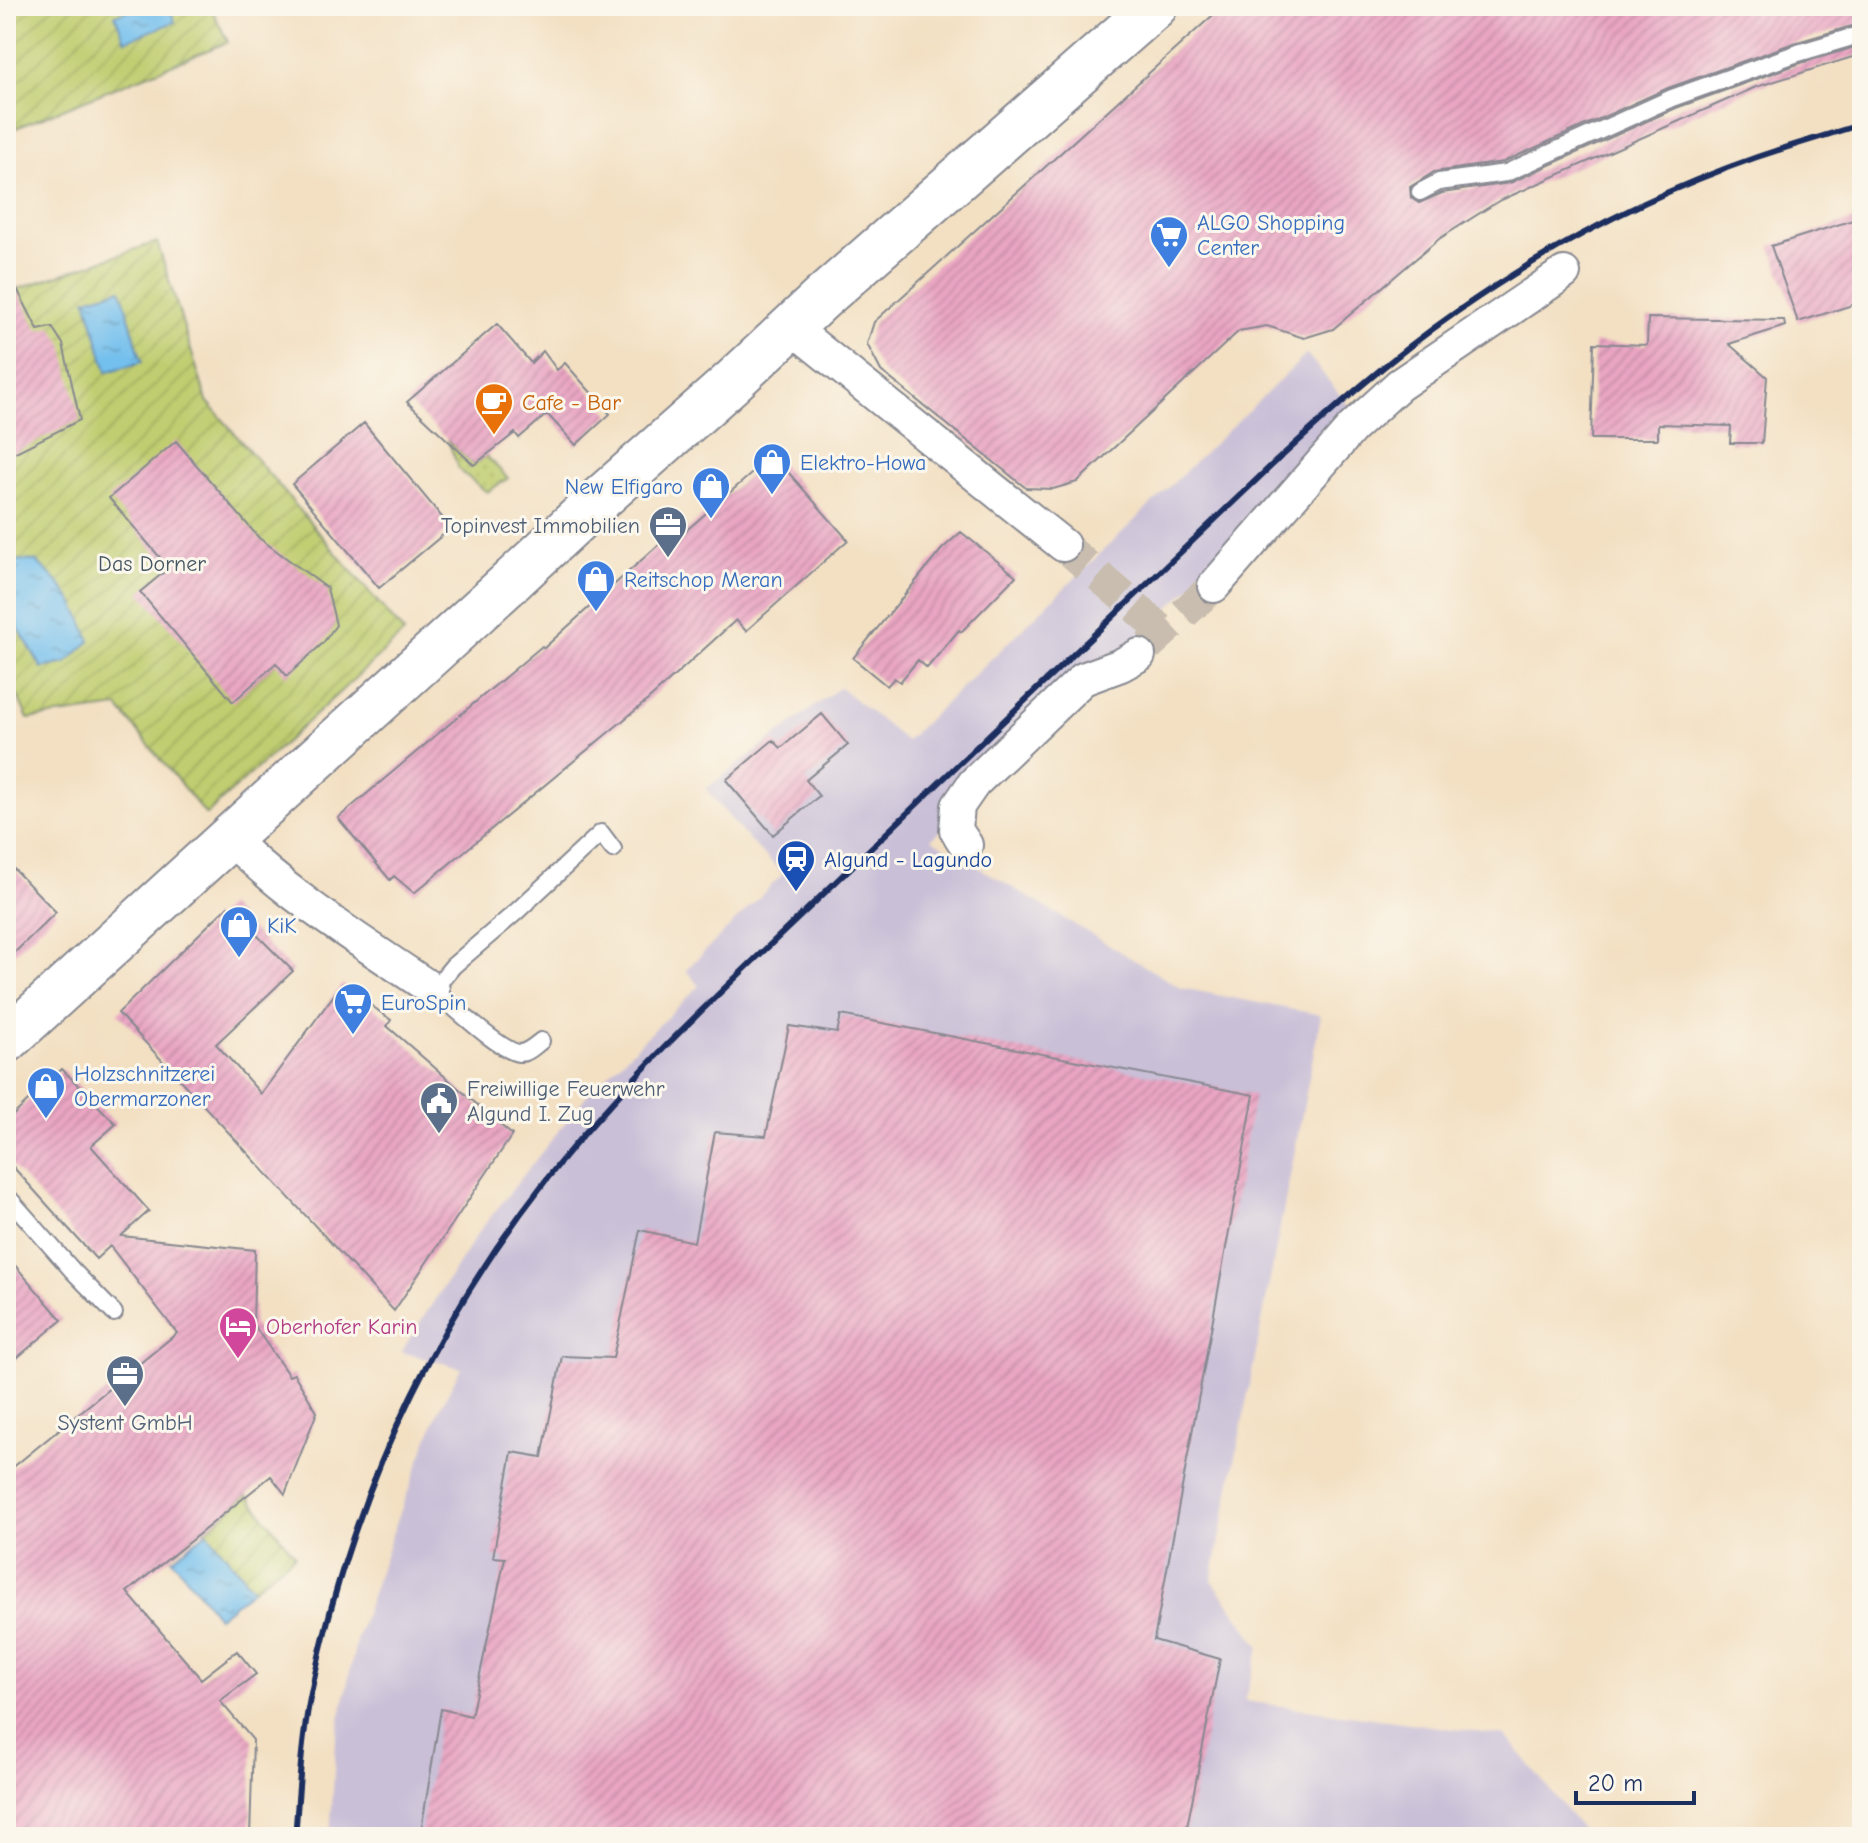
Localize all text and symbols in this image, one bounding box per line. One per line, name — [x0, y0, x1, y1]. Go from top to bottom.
place label: ALGO Shopping Center — [1197, 210, 1345, 261]
supermarket icon: ALGO Shopping Center — [1148, 214, 1190, 269]
cafe icon: Cafe - Bar — [473, 381, 515, 436]
place label: Cafe - Bar — [522, 390, 621, 416]
shop icon: Elektro-Howa — [751, 441, 793, 496]
place label: Elektro-Howa — [800, 450, 926, 476]
shop icon: New Elfigaro — [690, 465, 732, 520]
place label: New Elfigaro — [565, 474, 683, 500]
office icon: Topinvest Immobilien — [647, 504, 689, 559]
place label: Topinvest Immobilien — [441, 513, 640, 539]
park label: Das Dorner — [98, 551, 206, 577]
shop icon: Reitschop Meran — [575, 558, 617, 613]
place label: Reitschop Meran — [624, 567, 783, 593]
station icon: Algund - Lagundo — [775, 838, 817, 893]
place label: Algund - Lagundo — [824, 847, 992, 873]
shop icon: KiK — [218, 904, 260, 959]
place label: KiK — [267, 913, 297, 939]
supermarket icon: EuroSpin — [332, 981, 374, 1036]
place label: EuroSpin — [381, 990, 467, 1016]
place label: Holzschnitzerei Obermarzoner — [74, 1061, 215, 1112]
shop icon: Holzschnitzerei Obermarzoner — [25, 1065, 67, 1120]
place label: Freiwillige Feuerwehr Algund I. Zug — [467, 1076, 665, 1127]
public building icon: Freiwillige Feuerwehr Algund I. Zug — [418, 1080, 460, 1135]
hotel icon: Oberhofer Karin — [217, 1305, 259, 1360]
place label: Oberhofer Karin — [266, 1314, 417, 1340]
office icon: Systent GmbH — [104, 1353, 146, 1408]
place label: Systent GmbH — [57, 1410, 193, 1436]
scale bar — [1576, 1755, 1694, 1805]
text: 20 m — [1588, 1769, 1643, 1797]

